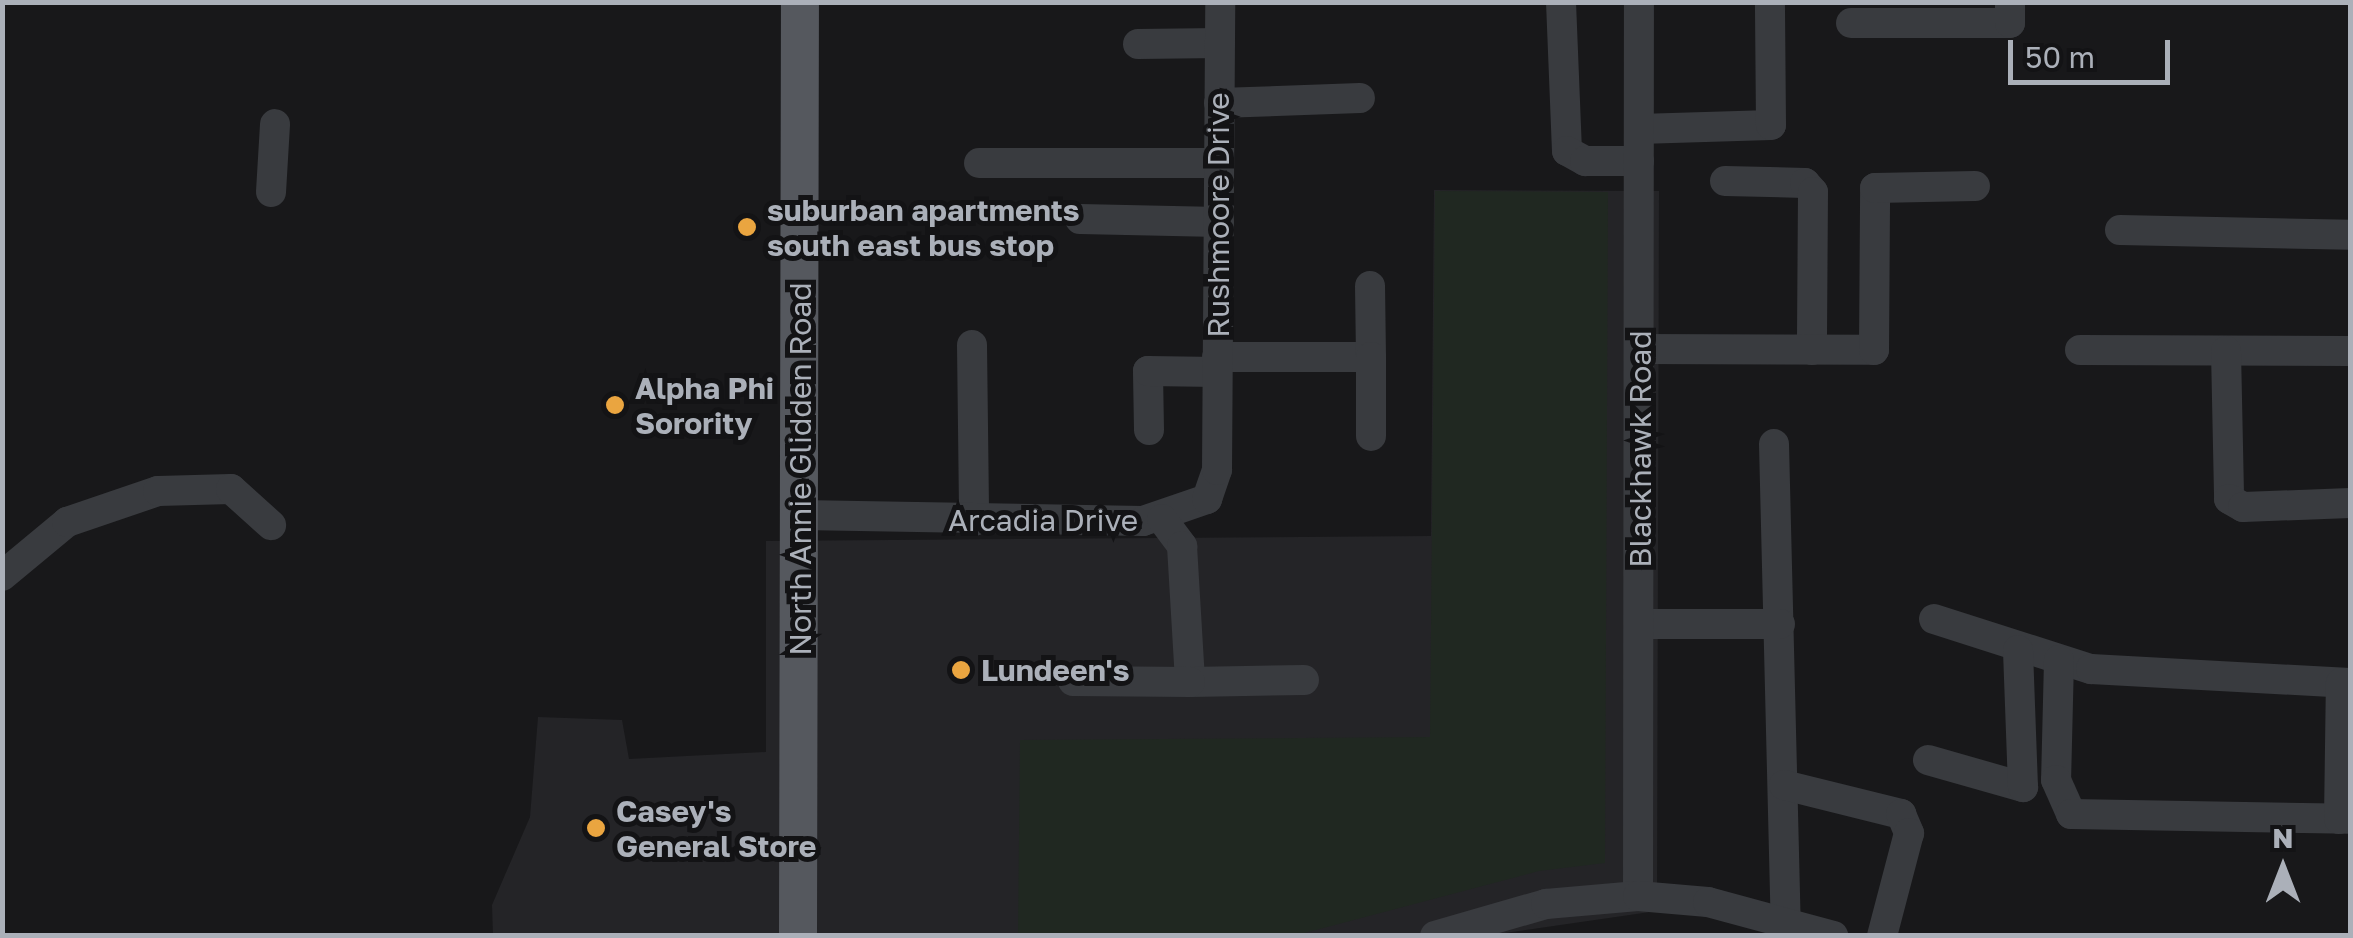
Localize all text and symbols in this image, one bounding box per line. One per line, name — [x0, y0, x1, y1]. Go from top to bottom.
scale bar — [2013, 20, 2176, 82]
text: 50 m — [2025, 39, 2095, 75]
street label: Rushmoore Drive — [1200, 92, 1236, 338]
place label: suburban apartments south east bus stop — [767, 192, 1080, 262]
marker: suburban apartments south east bus stop — [736, 216, 758, 238]
street label: North Annie Glidden Road — [782, 282, 818, 656]
street label: Blackhawk Road — [1622, 330, 1658, 568]
place label: Alpha Phi Sorority — [635, 370, 774, 440]
marker: Alpha Phi Sorority — [604, 394, 626, 416]
street label: Arcadia Drive — [948, 502, 1138, 538]
place label: Lundeen's — [981, 652, 1130, 688]
marker: Lundeen's — [950, 659, 972, 681]
place label: Casey's General Store — [616, 793, 817, 864]
marker: Casey's General Store — [585, 817, 607, 839]
north arrow — [2233, 818, 2333, 918]
text: N — [2272, 821, 2294, 854]

